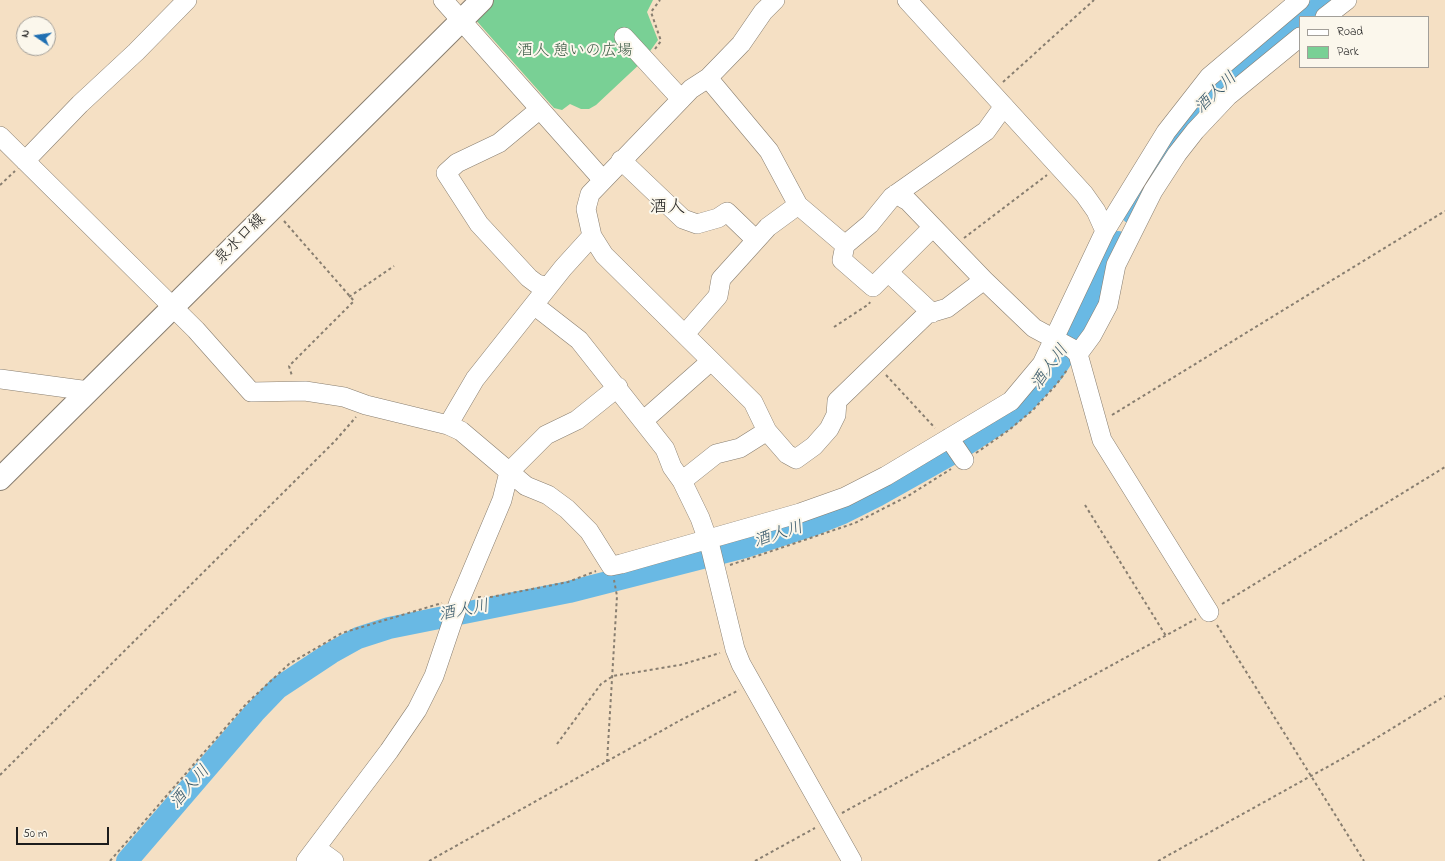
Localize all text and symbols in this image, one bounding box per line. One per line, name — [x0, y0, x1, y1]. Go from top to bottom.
north arrow — [16, 16, 56, 56]
legend — [1299, 16, 1429, 68]
text: Road — [1337, 23, 1363, 41]
text: N — [17, 28, 34, 39]
park label: 酒人 憩いの広場 — [517, 42, 633, 62]
text: Park — [1337, 43, 1359, 61]
water label: 酒人川 — [1192, 69, 1242, 119]
district label: 酒人 — [649, 198, 685, 220]
street label: 泉水口線 — [212, 211, 270, 269]
water label: 酒人川 — [1028, 341, 1074, 395]
water label: 酒人川 — [752, 518, 806, 554]
water label: 酒人川 — [437, 597, 491, 627]
water label: 酒人川 — [167, 762, 215, 814]
scale bar — [18, 819, 111, 845]
text: 50 m — [23, 825, 47, 843]

